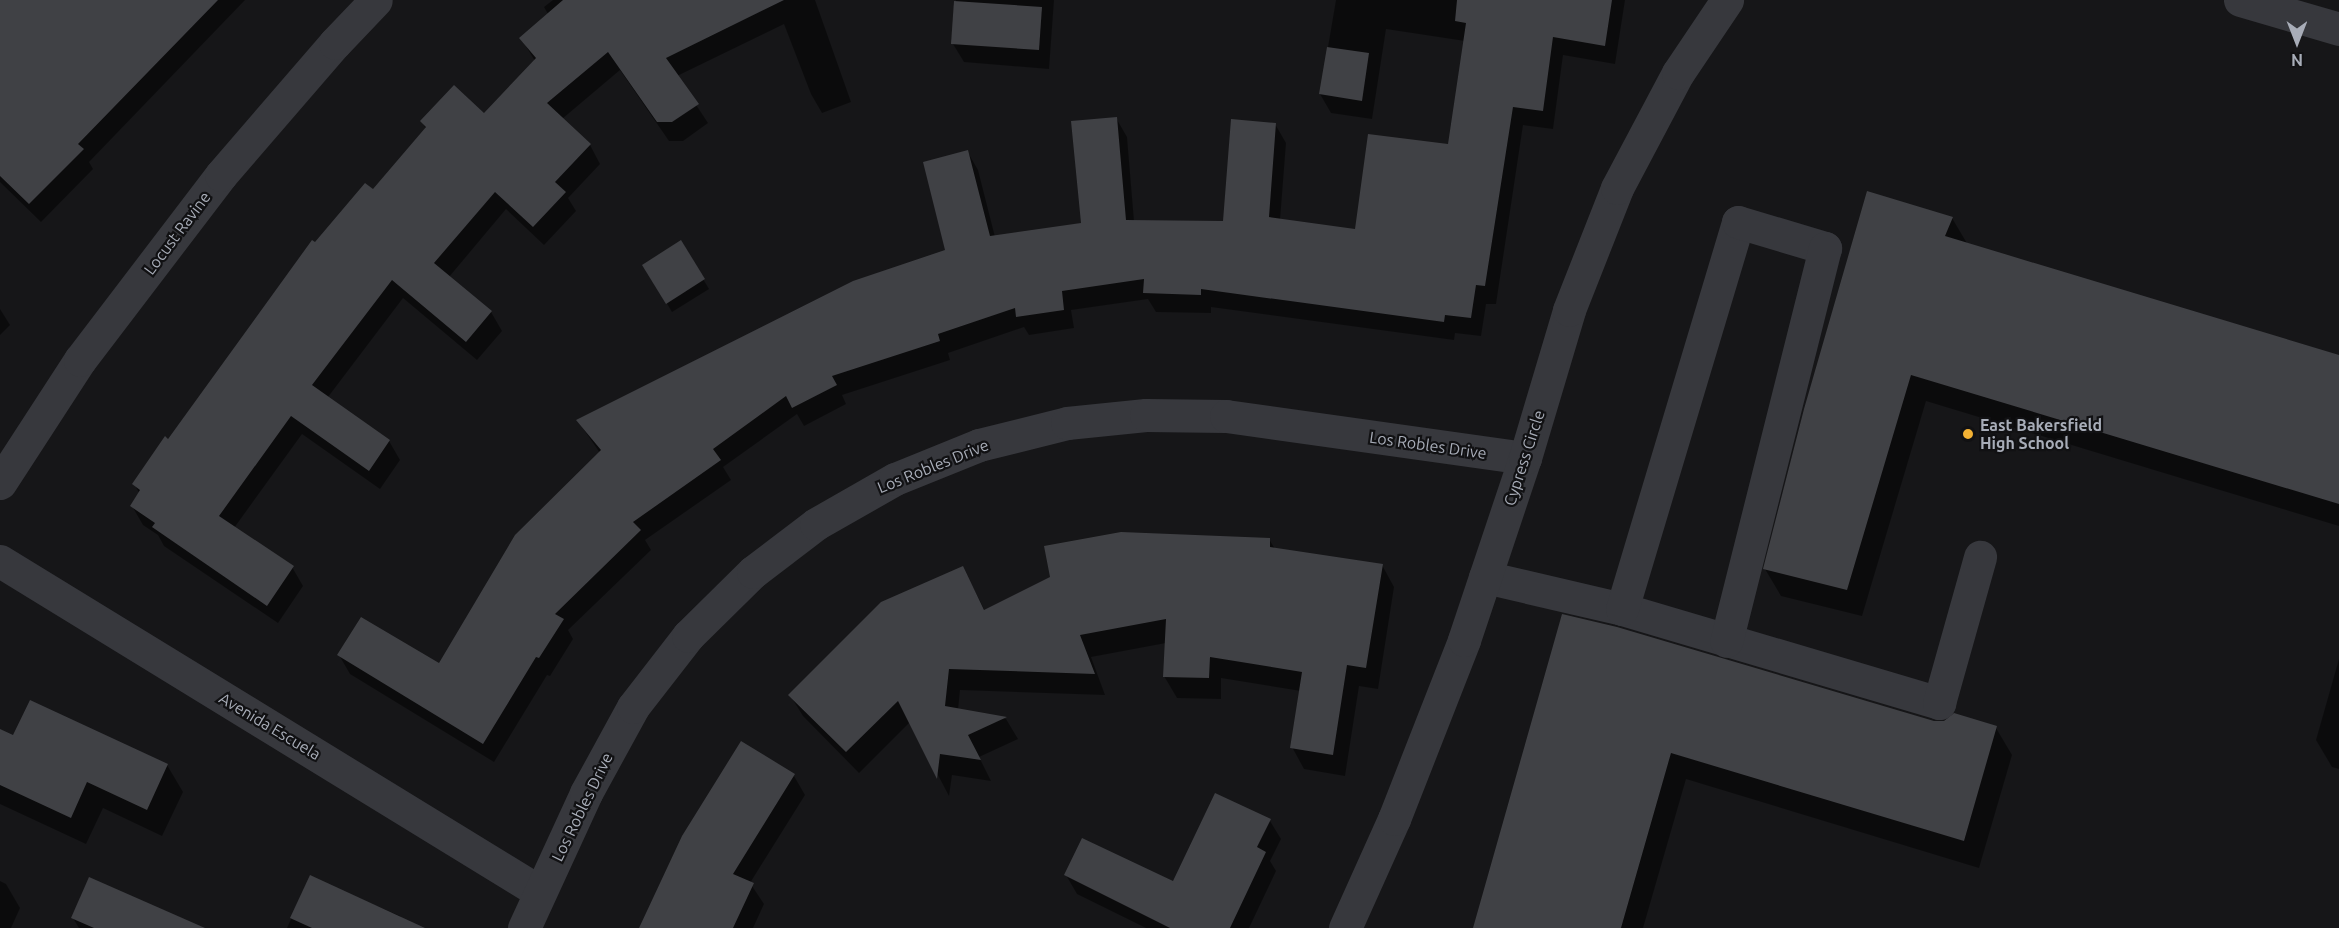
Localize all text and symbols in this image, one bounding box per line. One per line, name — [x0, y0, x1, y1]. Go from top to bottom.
north arrow — [2267, 12, 2327, 72]
text: N — [2291, 51, 2303, 69]
street label: Locust Ravine — [140, 188, 214, 278]
street label: Cypress Circle — [1499, 408, 1549, 508]
place label: East Bakersfield High School — [1980, 415, 2102, 453]
street label: Los Robles Drive — [1368, 427, 1488, 463]
marker: East Bakersfield High School — [1961, 427, 1975, 441]
street label: Los Robles Drive — [875, 435, 991, 497]
street label: Avenida Escuela — [216, 688, 324, 764]
street label: Los Robles Drive — [547, 750, 617, 864]

